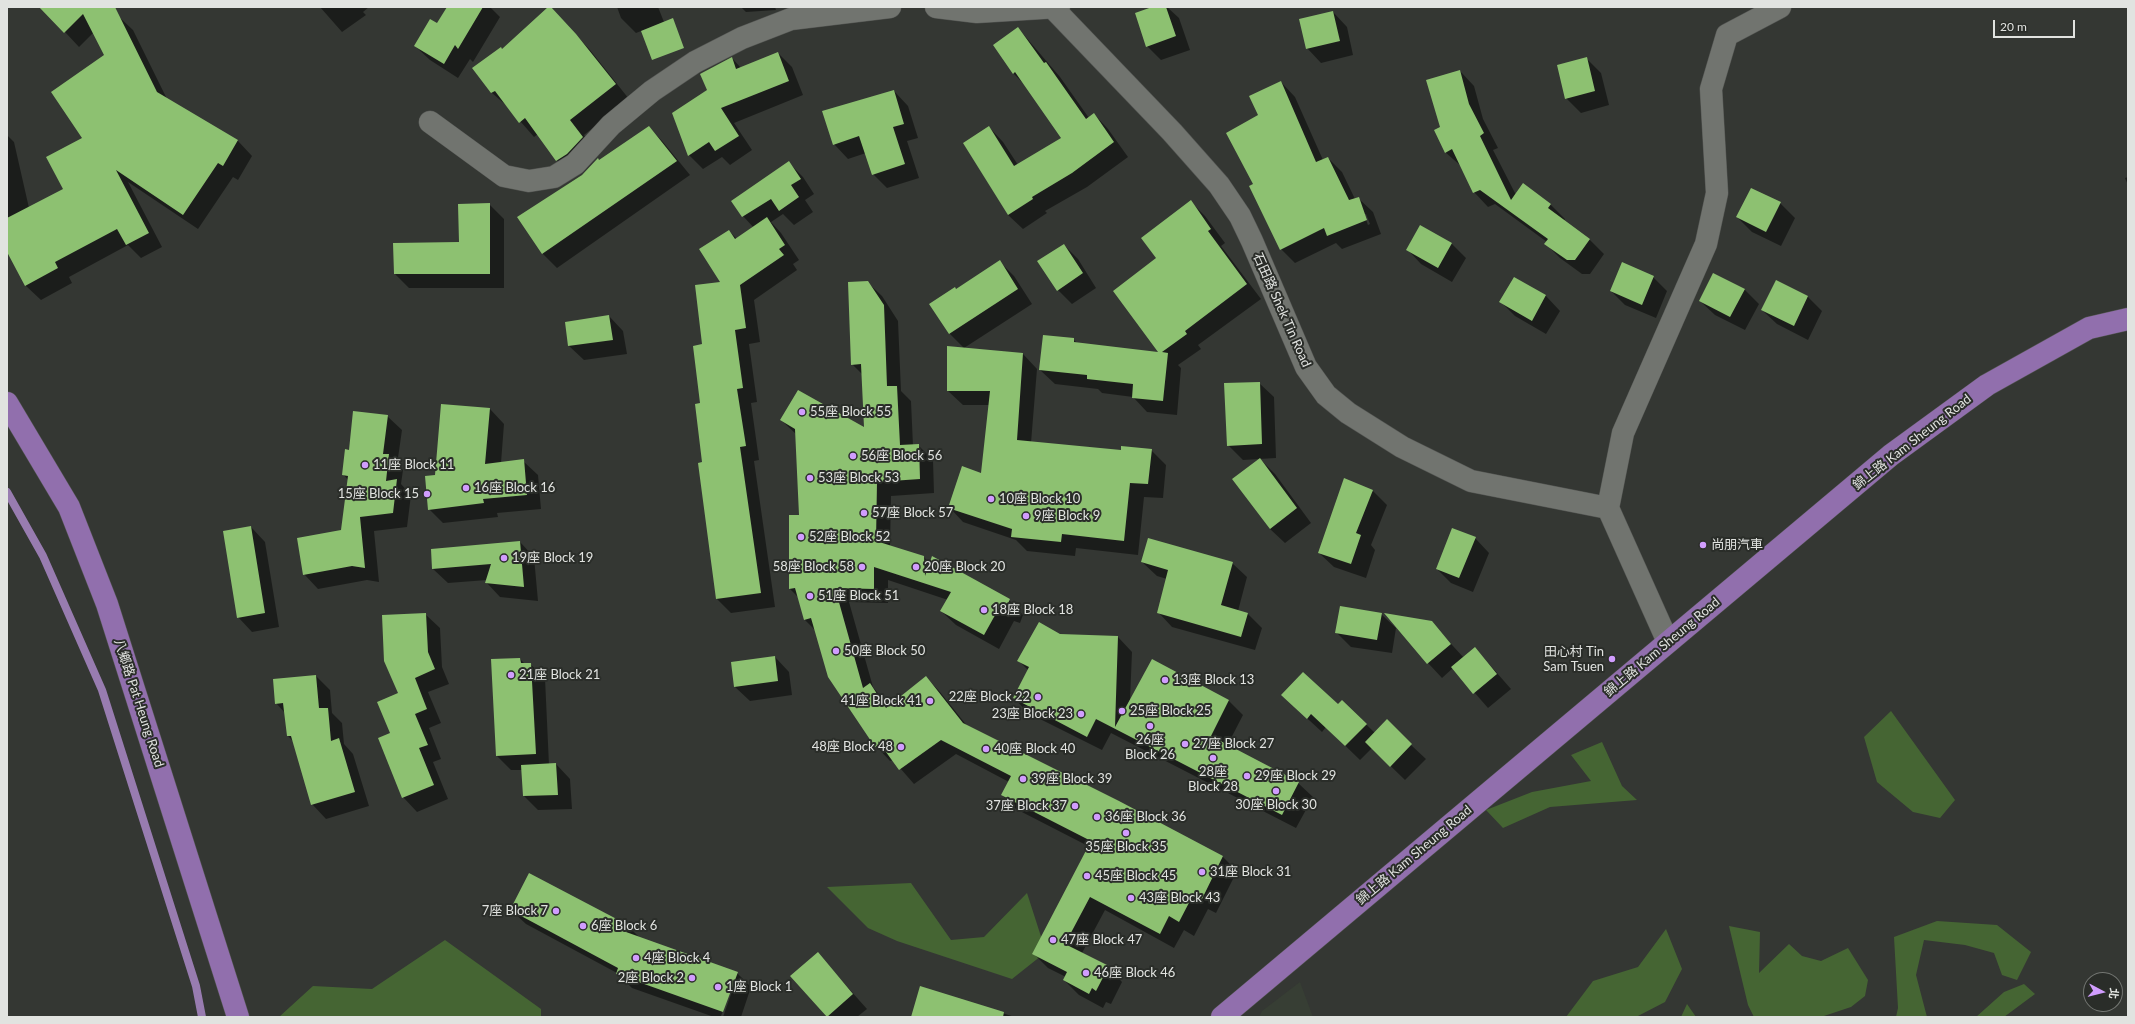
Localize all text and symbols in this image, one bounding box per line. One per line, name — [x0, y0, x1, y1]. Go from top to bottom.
scale bar — [1995, 12, 2077, 38]
text: 20 m — [2000, 19, 2027, 34]
street label: 石田路 Shek Tin Road — [1250, 250, 1314, 370]
street label: 錦上路 Kam Sheung Road — [1850, 391, 1974, 493]
place label: 55座 Block 55 — [810, 404, 891, 420]
marker: 55座 Block 55 — [797, 407, 807, 417]
place label: 56座 Block 56 — [861, 448, 942, 464]
marker: 56座 Block 56 — [848, 451, 858, 461]
place label: 11座 Block 11 — [373, 457, 454, 473]
marker: 11座 Block 11 — [360, 460, 370, 470]
place label: 53座 Block 53 — [818, 470, 899, 486]
marker: 53座 Block 53 — [805, 473, 815, 483]
place label: 16座 Block 16 — [474, 480, 555, 496]
marker: 16座 Block 16 — [461, 483, 471, 493]
place label: 15座 Block 15 — [338, 486, 419, 502]
marker: 15座 Block 15 — [422, 489, 432, 499]
place label: 10座 Block 10 — [999, 491, 1080, 507]
marker: 10座 Block 10 — [986, 494, 996, 504]
place label: 57座 Block 57 — [872, 505, 953, 521]
marker: 57座 Block 57 — [859, 508, 869, 518]
place label: 9座 Block 9 — [1034, 508, 1100, 524]
marker: 9座 Block 9 — [1021, 511, 1031, 521]
place label: 52座 Block 52 — [809, 529, 890, 545]
marker: 52座 Block 52 — [796, 532, 806, 542]
place label: 尚朋汽車 — [1711, 537, 1763, 553]
marker: 尚朋汽車 — [1698, 540, 1708, 550]
place label: 19座 Block 19 — [512, 550, 593, 566]
marker: 19座 Block 19 — [499, 553, 509, 563]
place label: 58座 Block 58 — [773, 559, 854, 575]
place label: 20座 Block 20 — [924, 559, 1005, 575]
marker: 58座 Block 58 — [857, 562, 867, 572]
marker: 20座 Block 20 — [911, 562, 921, 572]
place label: 51座 Block 51 — [818, 588, 899, 604]
marker: 51座 Block 51 — [805, 591, 815, 601]
street label: 錦上路 Kam Sheung Road — [1601, 594, 1723, 700]
place label: 18座 Block 18 — [992, 602, 1073, 618]
marker: 18座 Block 18 — [979, 605, 989, 615]
street label: 八鄉路 Pat Heung Road — [111, 637, 167, 769]
place label: 50座 Block 50 — [844, 643, 925, 659]
place label: 田心村 Tin Sam Tsuen — [1543, 644, 1604, 675]
marker: 50座 Block 50 — [831, 646, 841, 656]
marker: 田心村 Tin Sam Tsuen — [1607, 654, 1617, 664]
place label: 21座 Block 21 — [519, 667, 600, 683]
marker: 21座 Block 21 — [506, 670, 516, 680]
place label: 13座 Block 13 — [1173, 672, 1254, 688]
marker: 13座 Block 13 — [1160, 675, 1170, 685]
place label: 22座 Block 22 — [949, 689, 1030, 705]
marker: 22座 Block 22 — [1033, 692, 1043, 702]
place label: 41座 Block 41 — [841, 693, 922, 709]
marker: 41座 Block 41 — [925, 696, 935, 706]
place label: 25座 Block 25 — [1130, 703, 1211, 719]
place label: 23座 Block 23 — [992, 706, 1073, 722]
marker: 25座 Block 25 — [1117, 706, 1127, 716]
marker: 23座 Block 23 — [1076, 709, 1086, 719]
marker: 26座 Block 26 — [1145, 721, 1155, 731]
place label: 26座 Block 26 — [1125, 732, 1175, 763]
place label: 27座 Block 27 — [1193, 736, 1274, 752]
place label: 48座 Block 48 — [812, 739, 893, 755]
marker: 27座 Block 27 — [1180, 739, 1190, 749]
place label: 40座 Block 40 — [994, 741, 1075, 757]
marker: 48座 Block 48 — [896, 742, 906, 752]
marker: 40座 Block 40 — [981, 744, 991, 754]
marker: 28座 Block 28 — [1208, 753, 1218, 763]
place label: 28座 Block 28 — [1188, 764, 1238, 795]
place label: 29座 Block 29 — [1255, 768, 1336, 784]
place label: 39座 Block 39 — [1031, 771, 1112, 787]
marker: 29座 Block 29 — [1242, 771, 1252, 781]
marker: 39座 Block 39 — [1018, 774, 1028, 784]
marker: 30座 Block 30 — [1271, 786, 1281, 796]
place label: 30座 Block 30 — [1235, 797, 1317, 813]
place label: 37座 Block 37 — [986, 798, 1067, 814]
marker: 37座 Block 37 — [1070, 801, 1080, 811]
street label: 錦上路 Kam Sheung Road — [1353, 802, 1475, 908]
place label: 36座 Block 36 — [1105, 809, 1186, 825]
marker: 36座 Block 36 — [1092, 812, 1102, 822]
marker: 35座 Block 35 — [1121, 828, 1131, 838]
place label: 35座 Block 35 — [1085, 839, 1167, 855]
place label: 31座 Block 31 — [1210, 864, 1291, 880]
marker: 31座 Block 31 — [1197, 867, 1207, 877]
place label: 45座 Block 45 — [1095, 868, 1176, 884]
marker: 45座 Block 45 — [1082, 871, 1092, 881]
place label: 43座 Block 43 — [1139, 890, 1220, 906]
marker: 43座 Block 43 — [1126, 893, 1136, 903]
place label: 7座 Block 7 — [482, 903, 548, 919]
marker: 7座 Block 7 — [551, 906, 561, 916]
place label: 6座 Block 6 — [591, 918, 657, 934]
marker: 6座 Block 6 — [578, 921, 588, 931]
place label: 47座 Block 47 — [1061, 932, 1142, 948]
marker: 47座 Block 47 — [1048, 935, 1058, 945]
place label: 4座 Block 4 — [644, 950, 710, 966]
marker: 4座 Block 4 — [631, 953, 641, 963]
place label: 46座 Block 46 — [1094, 965, 1175, 981]
marker: 46座 Block 46 — [1081, 968, 1091, 978]
place label: 2座 Block 2 — [618, 970, 684, 986]
north arrow — [2083, 972, 2123, 1012]
marker: 2座 Block 2 — [687, 973, 697, 983]
place label: 1座 Block 1 — [726, 979, 792, 995]
marker: 1座 Block 1 — [713, 982, 723, 992]
text: 北 — [2107, 987, 2122, 1000]

